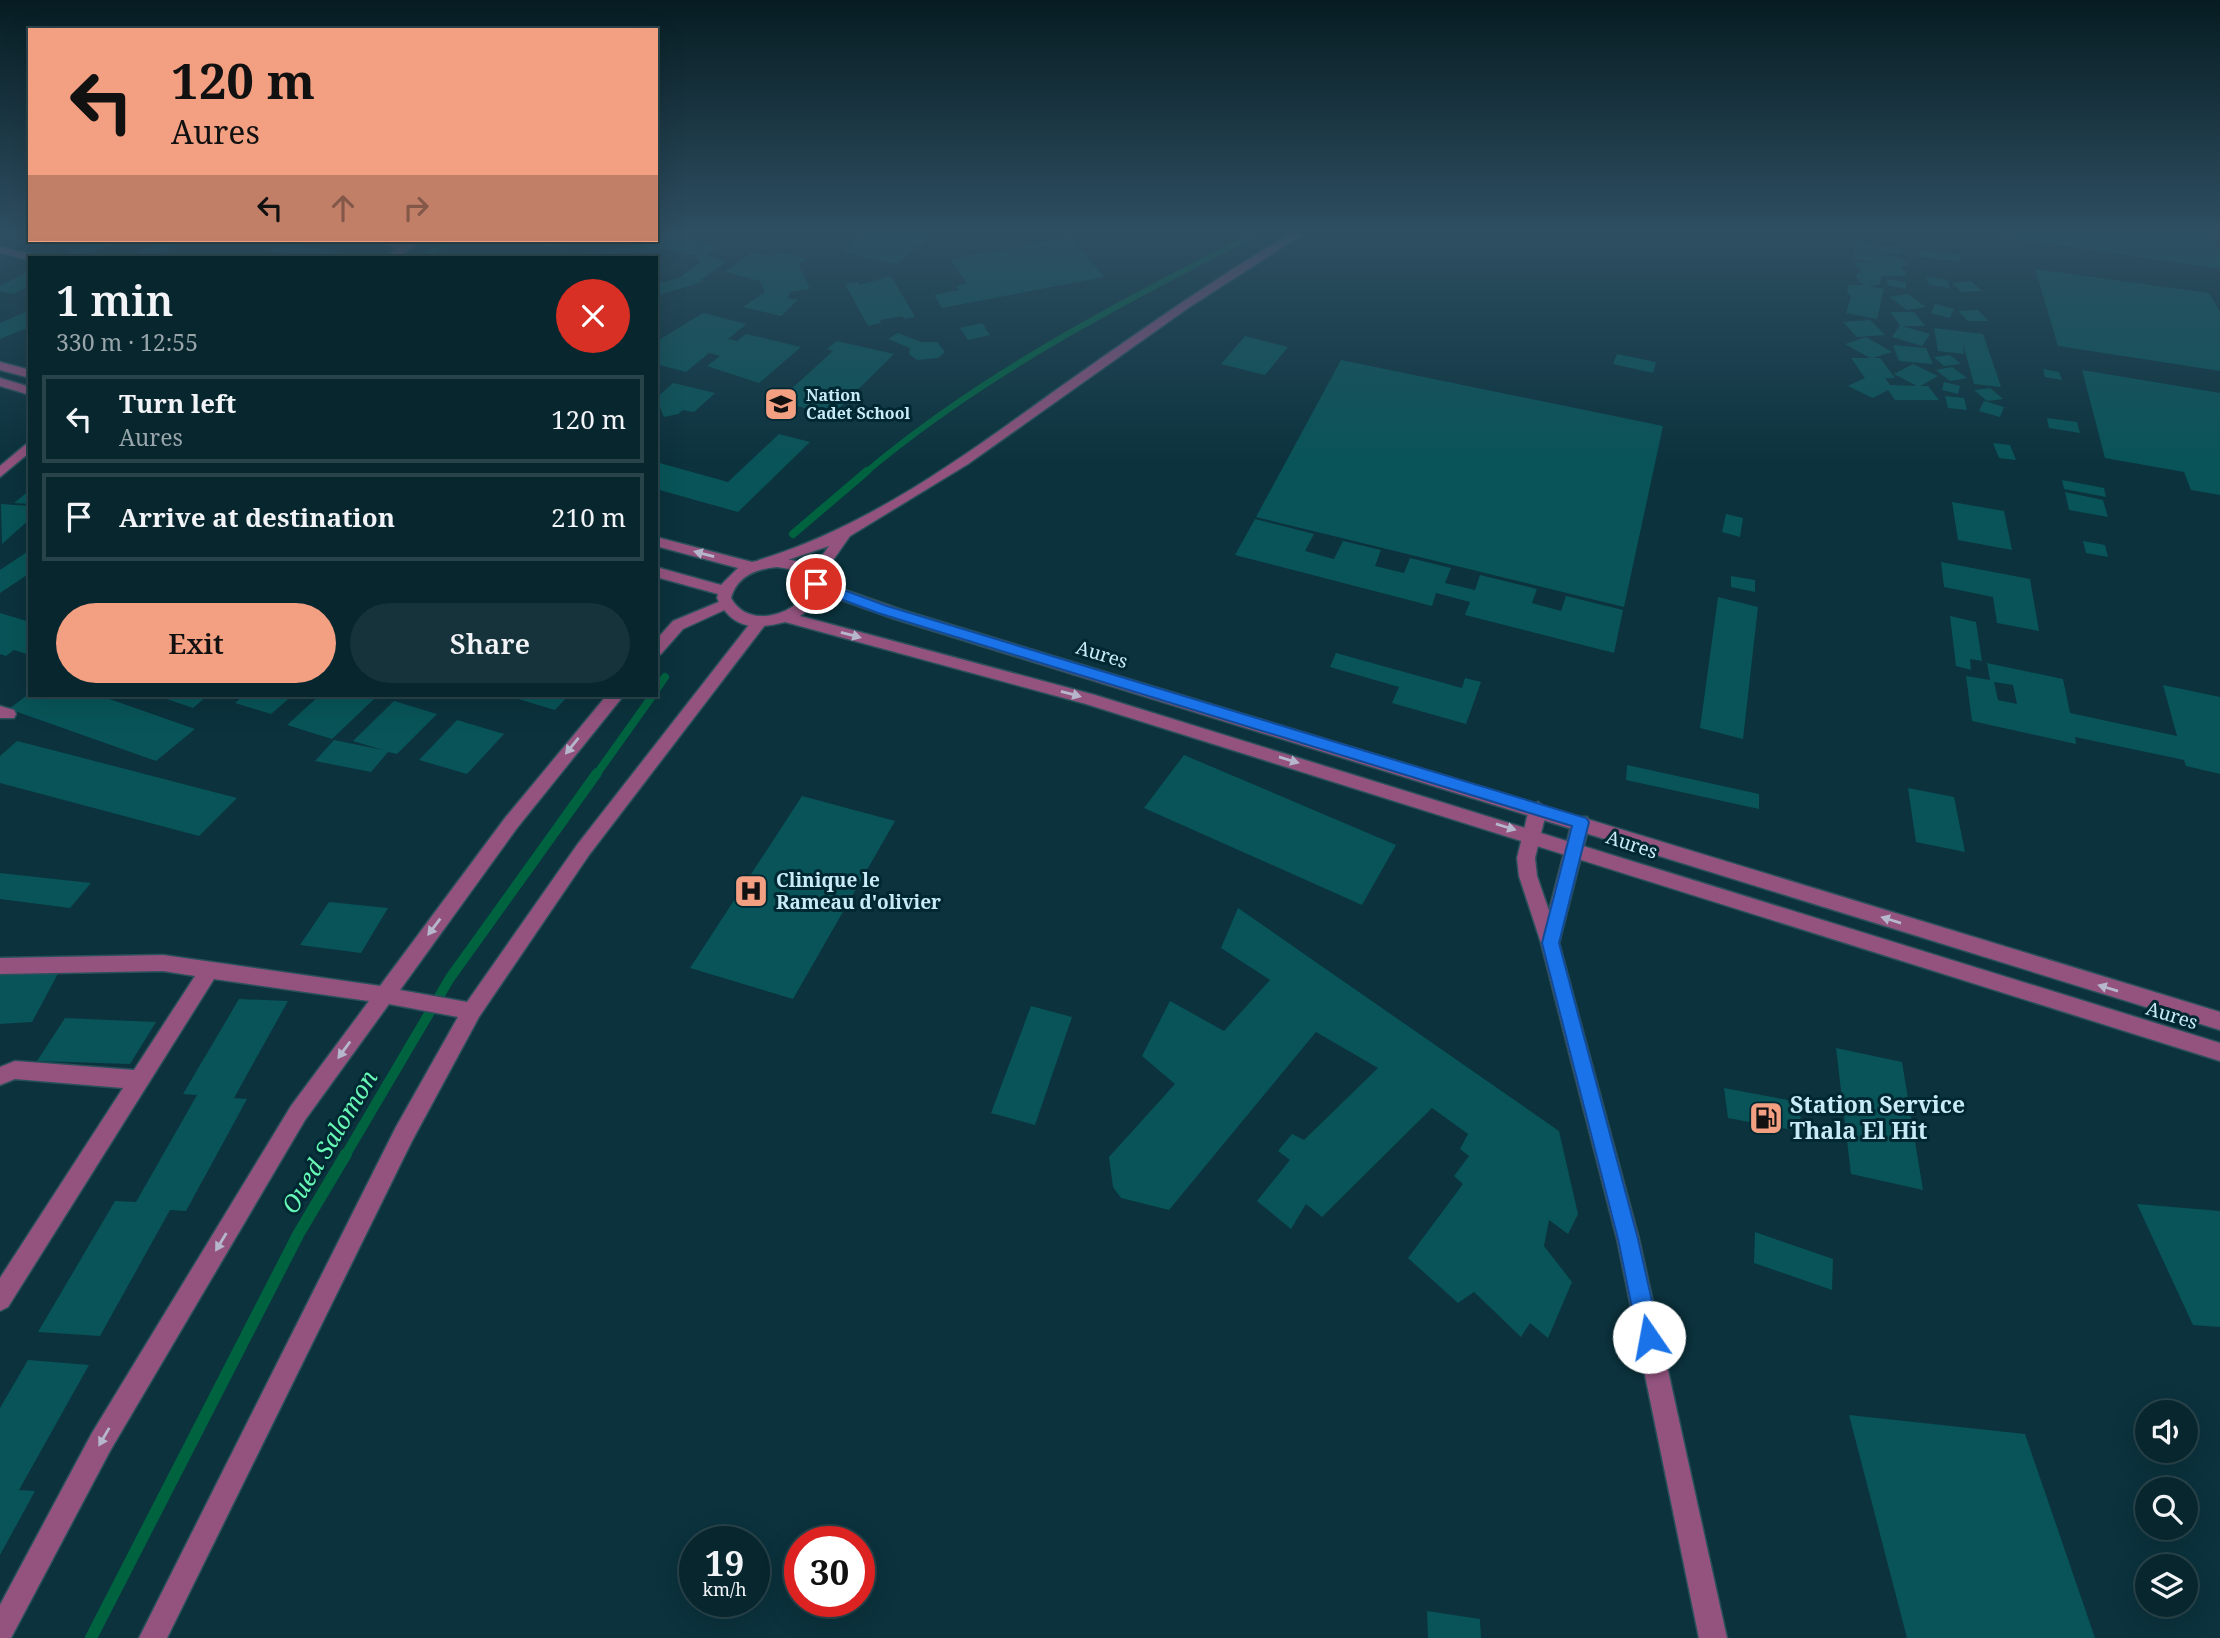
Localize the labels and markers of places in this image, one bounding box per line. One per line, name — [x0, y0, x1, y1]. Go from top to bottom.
place label: Nation Cadet School — [806, 384, 910, 424]
school or university icon: Nation Cadet School — [762, 385, 800, 423]
pin — [786, 554, 846, 614]
place label: Clinique le Rameau d'olivier — [776, 867, 941, 915]
hospital icon: Clinique le Rameau d'olivier — [732, 872, 770, 910]
place label: Station Service Thala El Hit — [1790, 1088, 1965, 1146]
fuel station icon: Station Service Thala El Hit — [1747, 1099, 1785, 1137]

